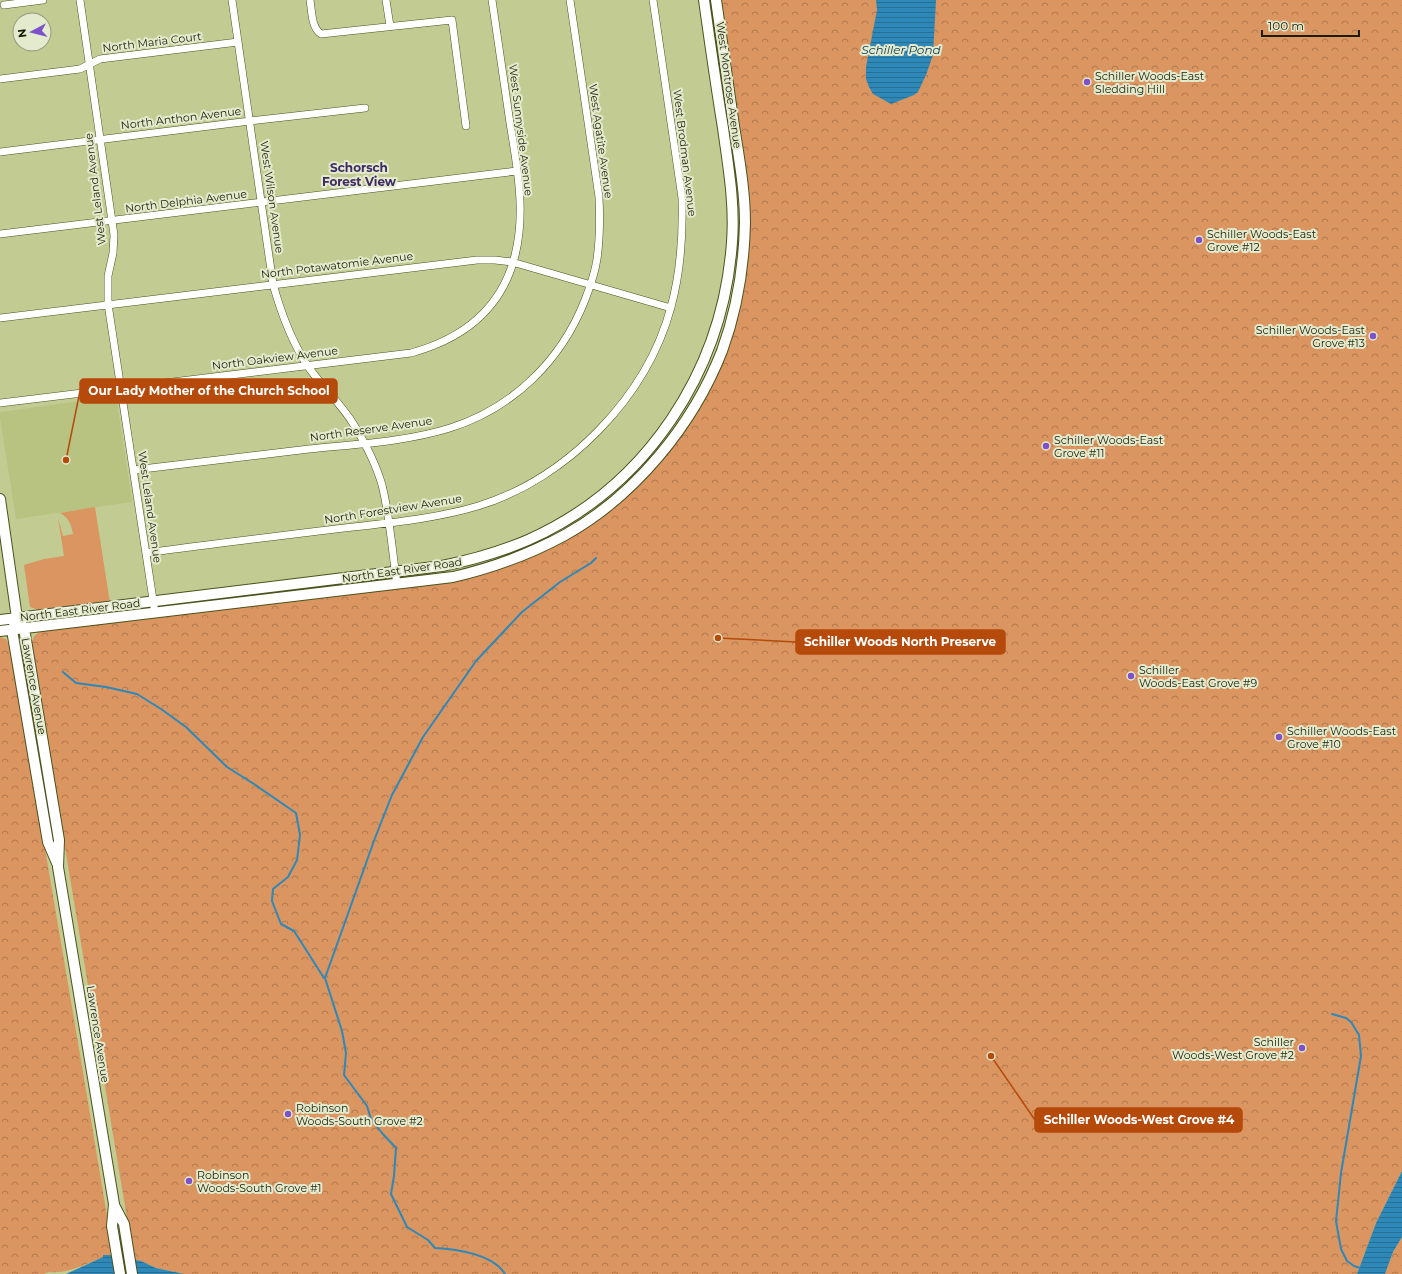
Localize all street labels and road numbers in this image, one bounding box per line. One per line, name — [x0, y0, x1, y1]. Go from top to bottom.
street label: West Montrose Avenue — [713, 21, 745, 150]
street label: North Maria Court — [102, 29, 203, 55]
street label: West Sunnyside Avenue — [506, 63, 536, 197]
street label: West Agatite Avenue — [586, 83, 616, 199]
street label: West Brodman Avenue — [670, 89, 700, 218]
street label: North Anthon Avenue — [120, 104, 242, 132]
street label: West Leland Avenue — [81, 132, 109, 246]
street label: West Wilson Avenue — [257, 140, 287, 254]
street label: North Delphia Avenue — [124, 187, 248, 215]
street label: North Potawatomie Avenue — [260, 249, 414, 281]
street label: North Oakview Avenue — [211, 343, 339, 373]
street label: North Reserve Avenue — [309, 413, 433, 445]
street label: West Leland Avenue — [135, 450, 165, 564]
street label: North Forestview Avenue — [323, 491, 463, 527]
street label: North East River Road — [341, 555, 463, 585]
street label: North East River Road — [19, 596, 141, 624]
street label: Lawrence Avenue — [19, 637, 49, 736]
street label: Lawrence Avenue — [83, 985, 113, 1084]

